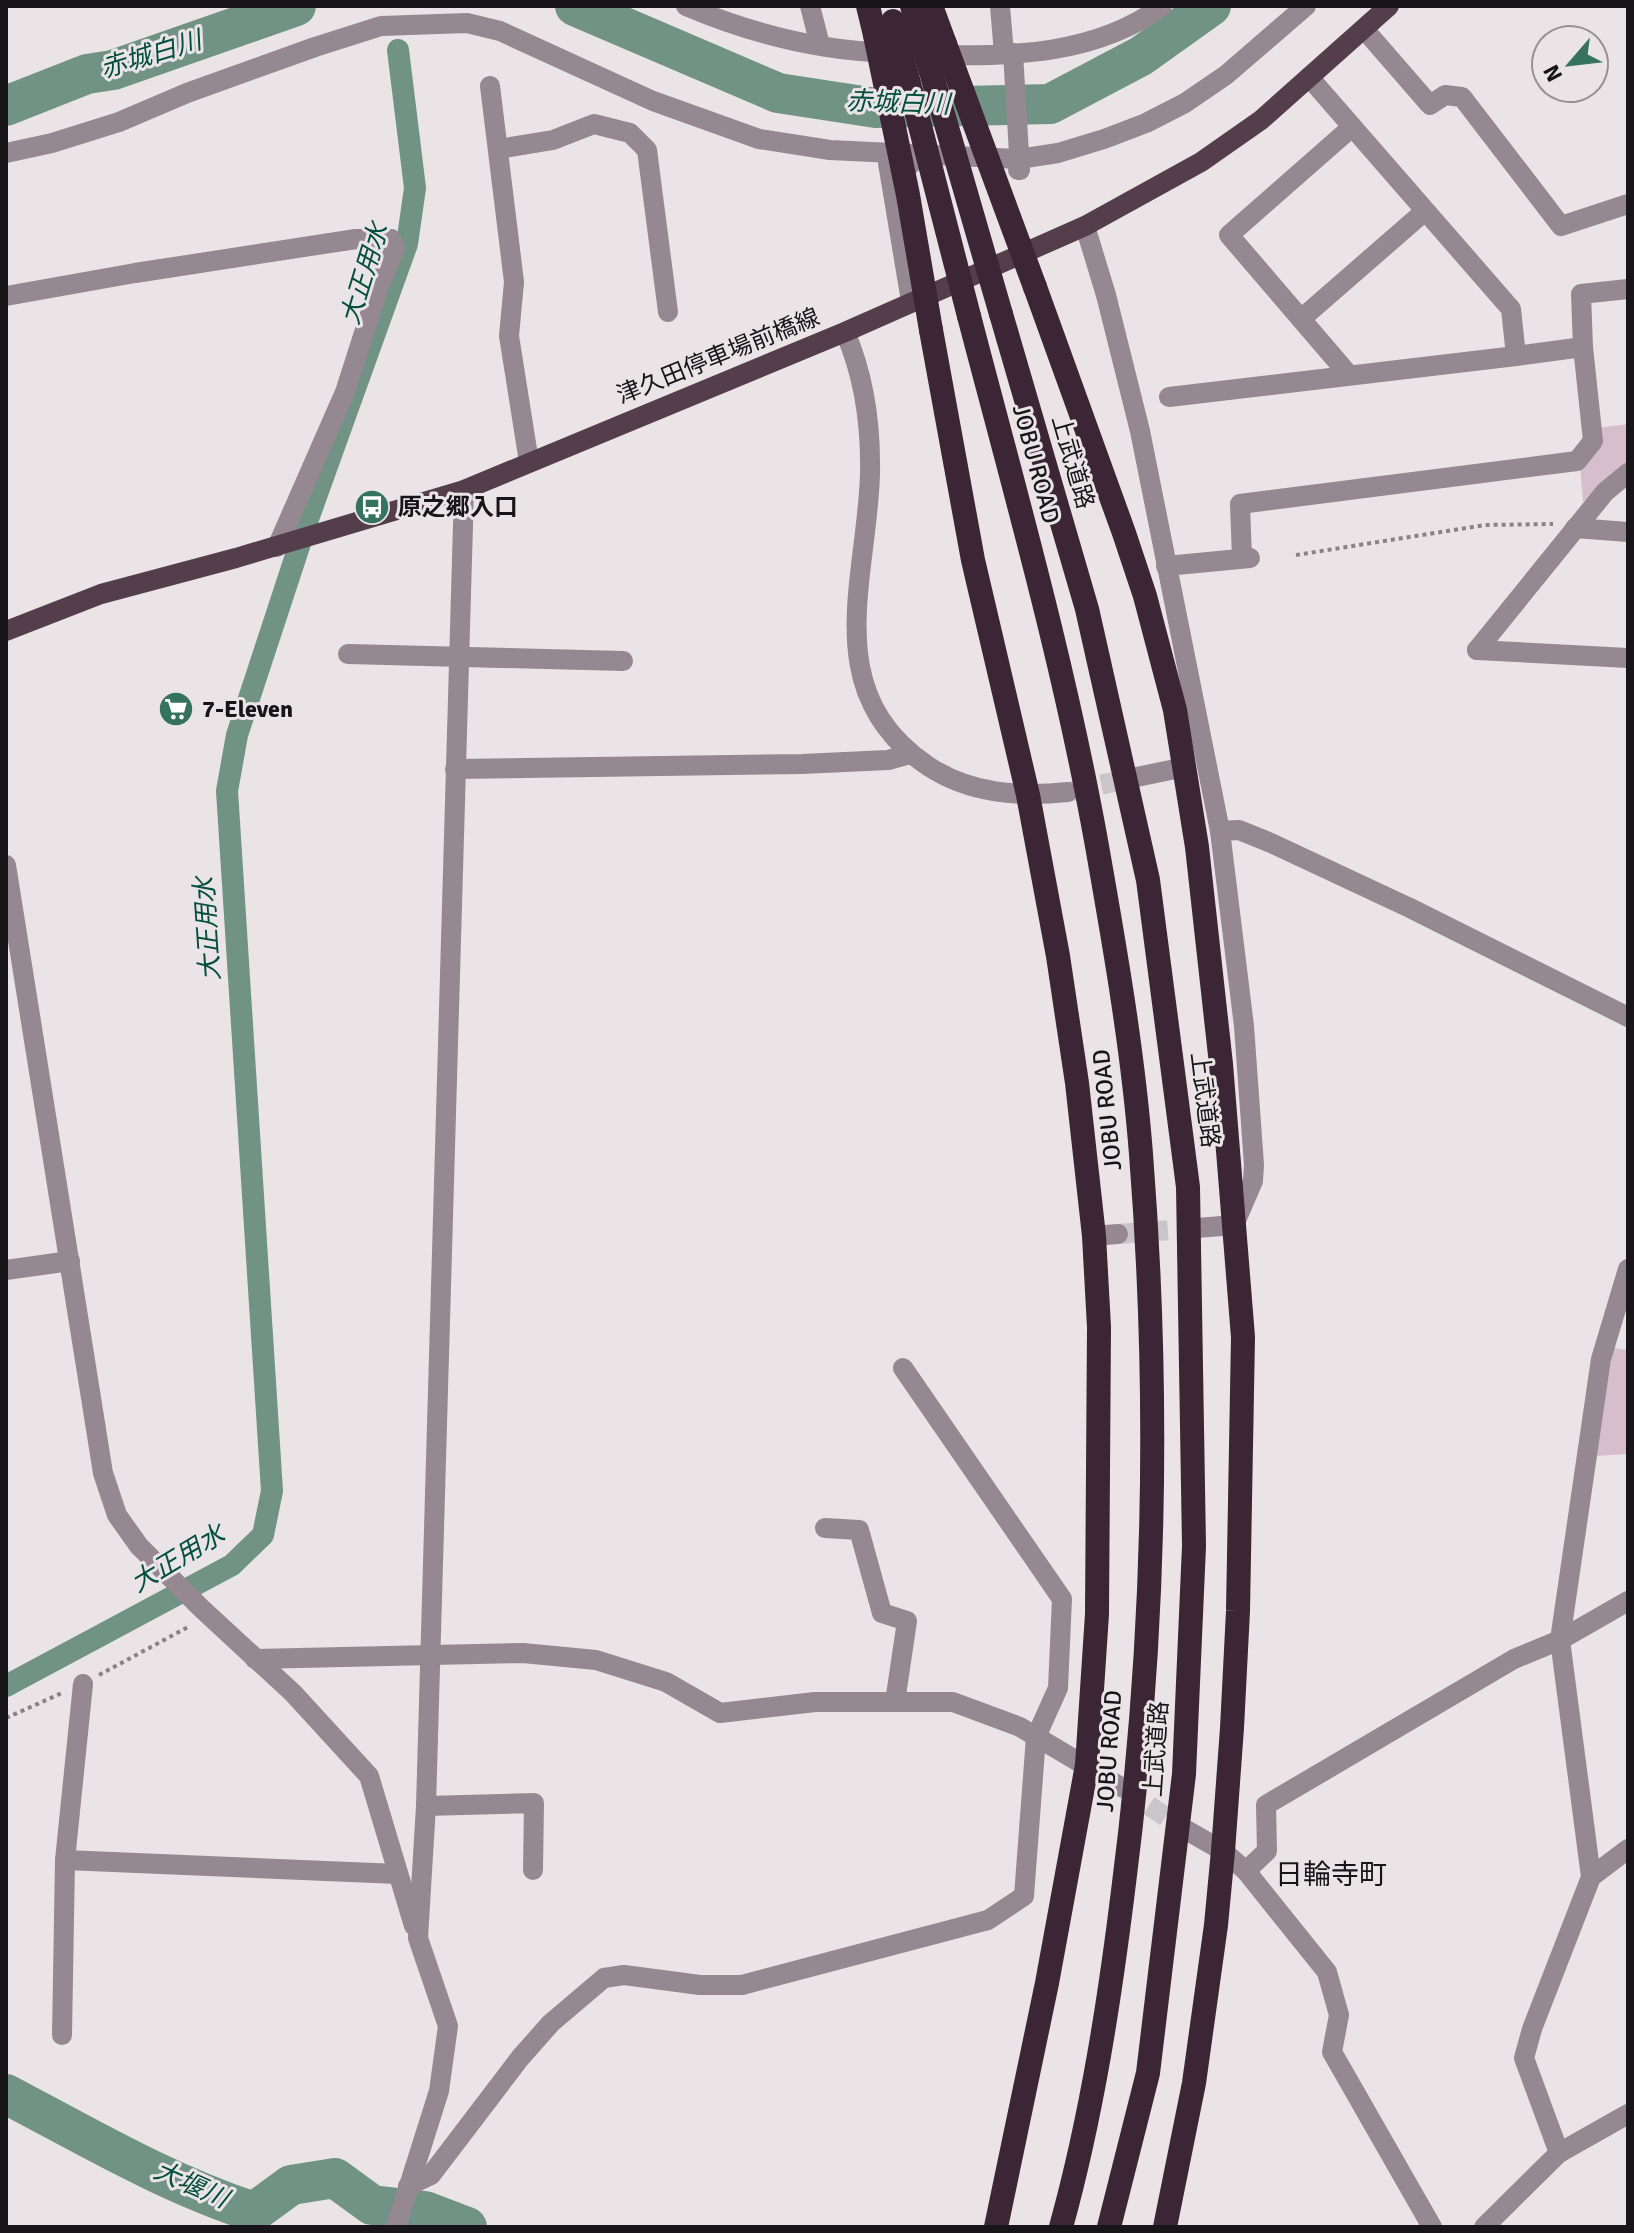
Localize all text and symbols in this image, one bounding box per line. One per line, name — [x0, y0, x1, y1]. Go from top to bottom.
water label: 赤城白川 — [97, 24, 208, 86]
north arrow — [1530, 24, 1610, 104]
text: N — [1537, 60, 1568, 86]
water label: 赤城白川 — [845, 85, 954, 121]
water label: 大正用水 — [334, 217, 396, 328]
street label: 津久田停車場前橋線 — [612, 302, 824, 410]
street label: JOBU ROAD — [1006, 401, 1066, 527]
street label: 上武道路 — [1045, 412, 1101, 512]
bus stop icon: 原之郷入口 — [353, 488, 391, 526]
place label: 原之郷入口 — [398, 492, 518, 522]
supermarket icon: 7-Eleven — [157, 690, 195, 728]
place label: 7-Eleven — [202, 694, 293, 724]
water label: 大正用水 — [188, 873, 228, 982]
street label: JOBU ROAD — [1086, 1048, 1128, 1172]
street label: 上武道路 — [1184, 1051, 1226, 1149]
water label: 大正用水 — [125, 1517, 233, 1600]
street label: JOBU ROAD — [1090, 1689, 1128, 1813]
street label: 上武道路 — [1138, 1700, 1174, 1798]
district label: 日輪寺町 — [1275, 1858, 1387, 1892]
water label: 大堰川 — [149, 2155, 236, 2217]

